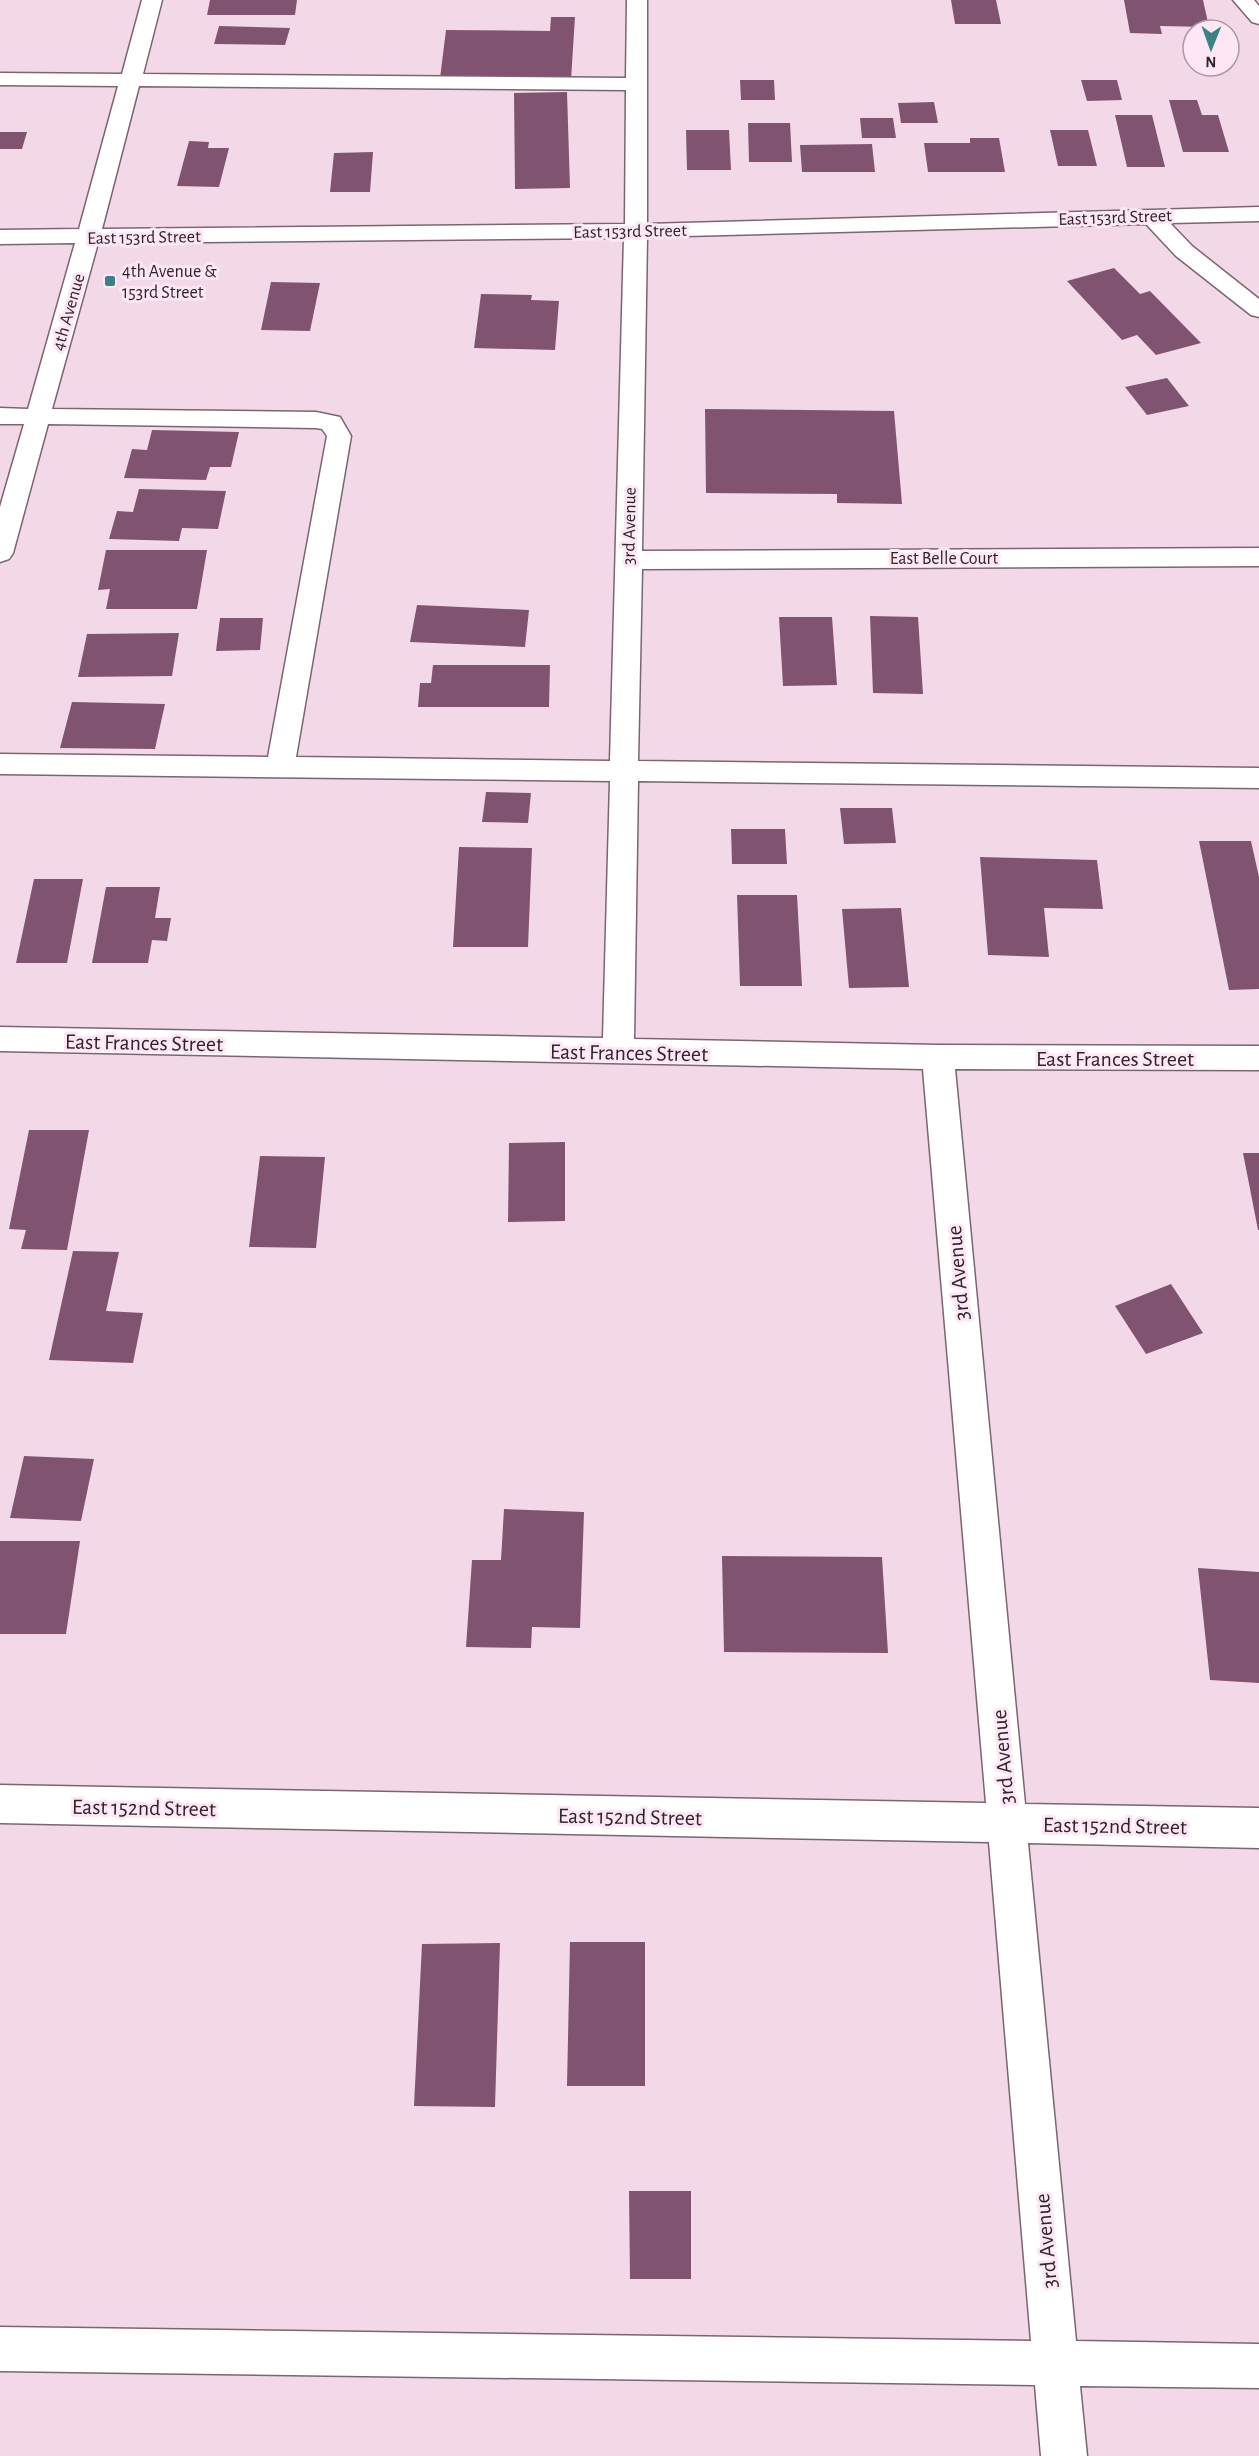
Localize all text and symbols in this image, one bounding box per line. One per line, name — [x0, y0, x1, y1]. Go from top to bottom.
north arrow — [1181, 18, 1241, 78]
text: N — [1205, 54, 1216, 70]
street label: East 153rd Street — [1058, 207, 1172, 229]
street label: East 153rd Street — [573, 222, 687, 242]
street label: East 153rd Street — [87, 228, 201, 248]
place label: 4th Avenue & 153rd Street — [122, 263, 217, 302]
street label: 4th Avenue — [49, 272, 89, 353]
marker: 4th Avenue & 153rd Street — [103, 274, 117, 288]
street label: 3rd Avenue — [620, 487, 640, 565]
street label: East Belle Court — [890, 550, 998, 568]
street label: East Frances Street — [65, 1031, 223, 1055]
street label: East Frances Street — [550, 1041, 708, 1065]
street label: East Frances Street — [1036, 1048, 1194, 1070]
street label: 3rd Avenue — [943, 1224, 973, 1321]
street label: 3rd Avenue — [988, 1708, 1018, 1805]
street label: East 152nd Street — [72, 1796, 216, 1820]
street label: East 152nd Street — [558, 1805, 702, 1829]
street label: East 152nd Street — [1043, 1814, 1187, 1838]
street label: 3rd Avenue — [1031, 2192, 1061, 2289]

